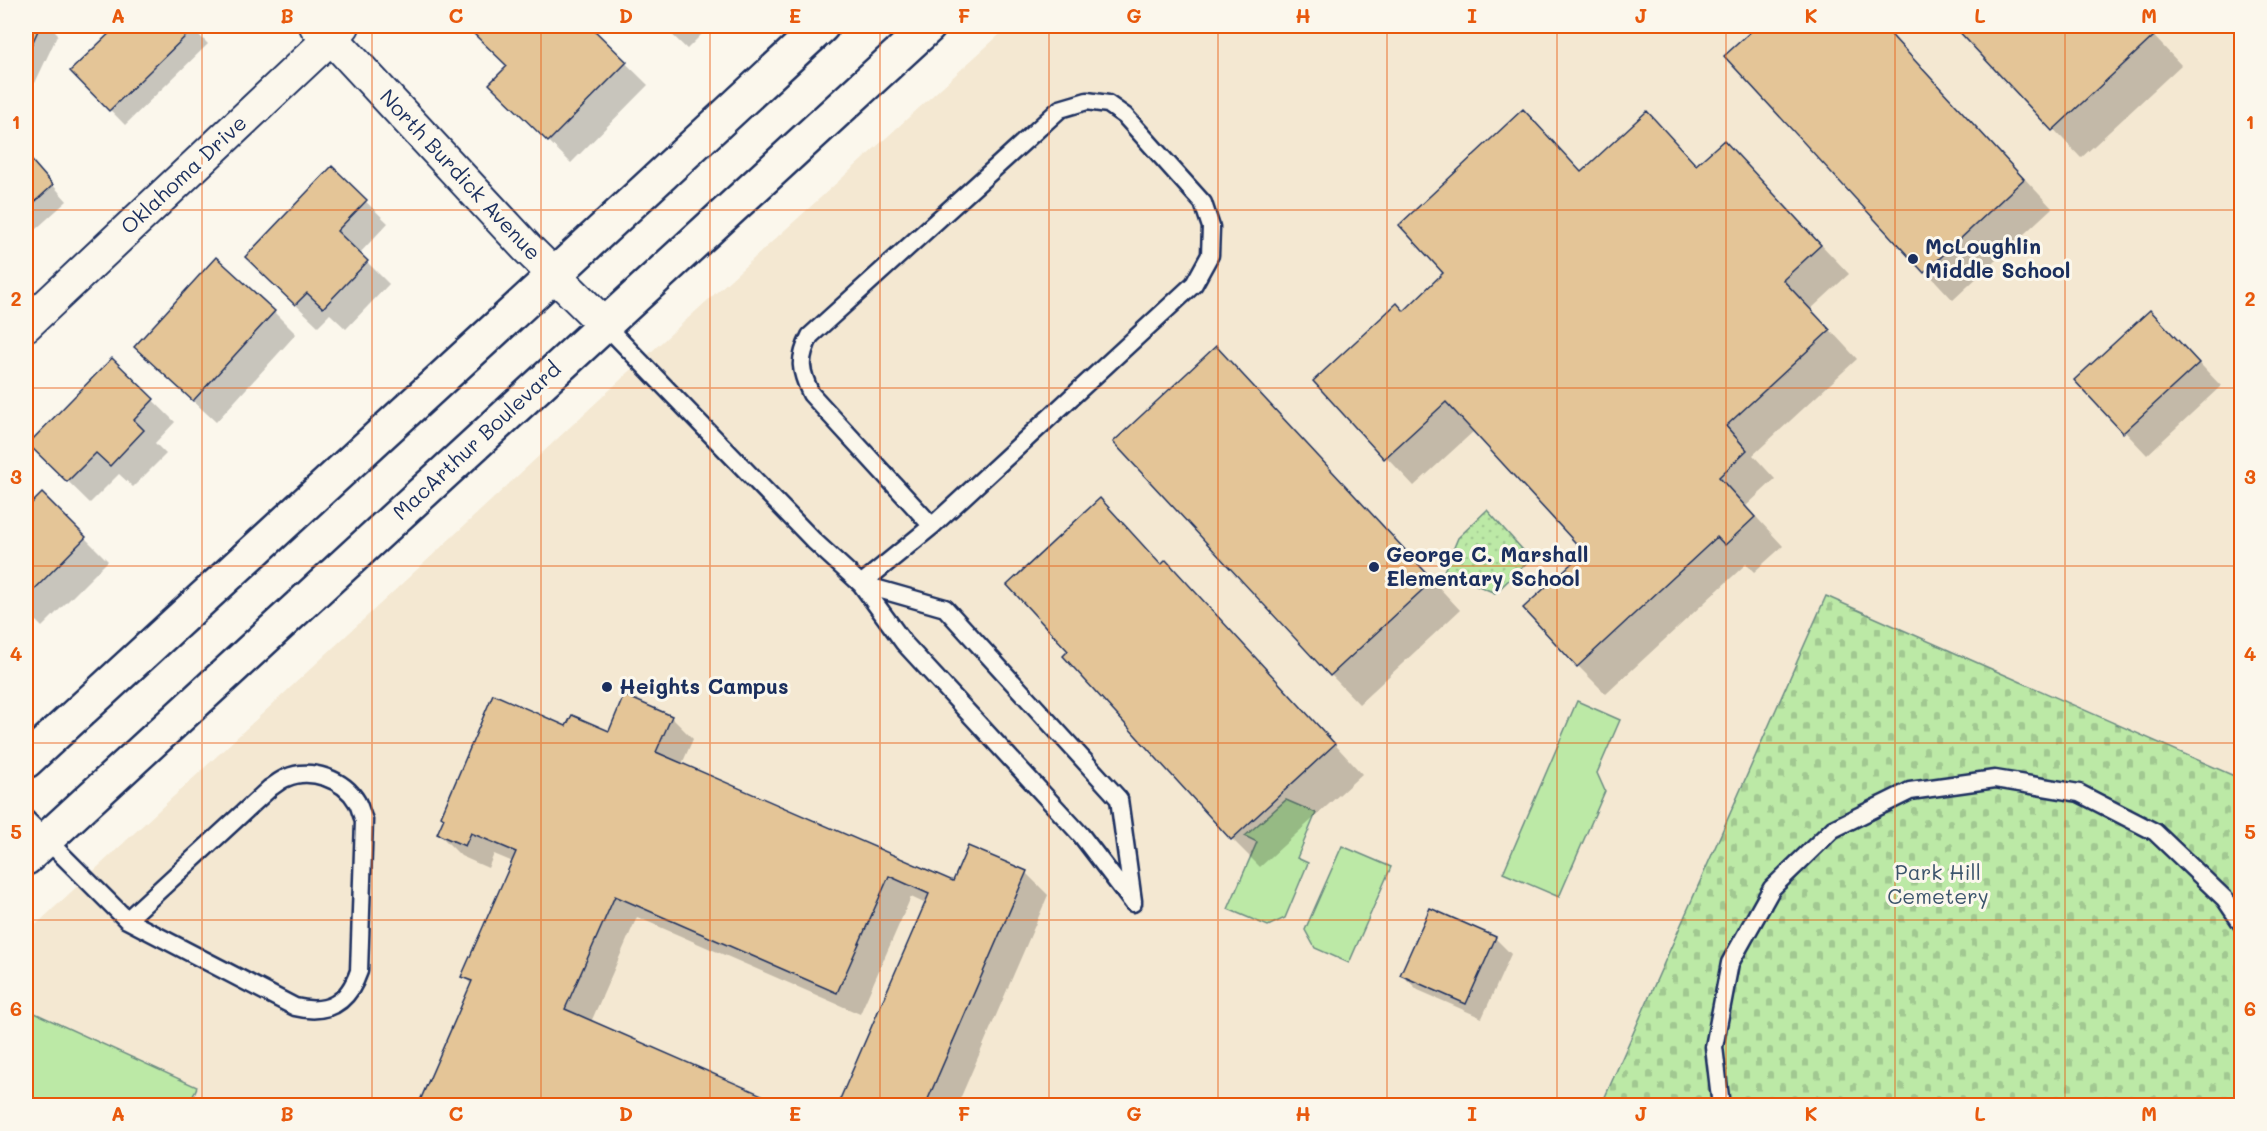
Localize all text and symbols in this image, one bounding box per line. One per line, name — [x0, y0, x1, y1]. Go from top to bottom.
text: A — [111, 2, 125, 28]
text: B — [280, 2, 294, 28]
text: C — [449, 2, 464, 28]
text: D — [619, 2, 633, 28]
text: E — [789, 2, 801, 28]
text: F — [958, 2, 971, 28]
text: G — [1126, 2, 1142, 28]
text: H — [1295, 2, 1311, 28]
text: I — [1467, 2, 1477, 28]
text: J — [1634, 2, 1648, 28]
text: K — [1804, 2, 1818, 28]
text: L — [1974, 2, 1986, 28]
text: M — [2141, 2, 2157, 28]
street label: North Burdick Avenue — [375, 83, 547, 265]
text: 1 — [12, 108, 20, 134]
text: 1 — [2246, 108, 2254, 134]
street label: Oklahoma Drive — [114, 109, 252, 239]
place label: McLoughlin Middle School — [1925, 232, 2071, 283]
marker: McLoughlin Middle School — [1906, 252, 1920, 266]
text: 2 — [10, 285, 22, 311]
text: 2 — [2244, 285, 2256, 311]
street label: MacArthur Boulevard — [386, 355, 566, 525]
text: 3 — [10, 463, 22, 489]
text: 3 — [2244, 463, 2256, 489]
place label: George C. Marshall Elementary School — [1386, 540, 1588, 592]
marker: George C. Marshall Elementary School — [1367, 560, 1381, 574]
text: 4 — [10, 640, 23, 666]
text: 4 — [2244, 640, 2257, 666]
place label: Heights Campus — [619, 672, 789, 699]
marker: Heights Campus — [600, 680, 614, 694]
text: 5 — [10, 818, 22, 844]
text: 5 — [2244, 818, 2256, 844]
park label: Park Hill Cemetery — [1887, 858, 1989, 909]
text: 6 — [10, 995, 22, 1021]
text: 6 — [2244, 995, 2256, 1021]
text: A — [111, 1100, 125, 1126]
text: B — [280, 1100, 294, 1126]
text: C — [449, 1100, 464, 1126]
text: D — [619, 1100, 633, 1126]
text: E — [789, 1100, 801, 1126]
text: F — [958, 1100, 971, 1126]
text: G — [1126, 1100, 1142, 1126]
text: H — [1295, 1100, 1311, 1126]
text: I — [1467, 1100, 1477, 1126]
text: J — [1634, 1100, 1648, 1126]
text: K — [1804, 1100, 1818, 1126]
text: L — [1974, 1100, 1986, 1126]
text: M — [2141, 1100, 2157, 1126]

